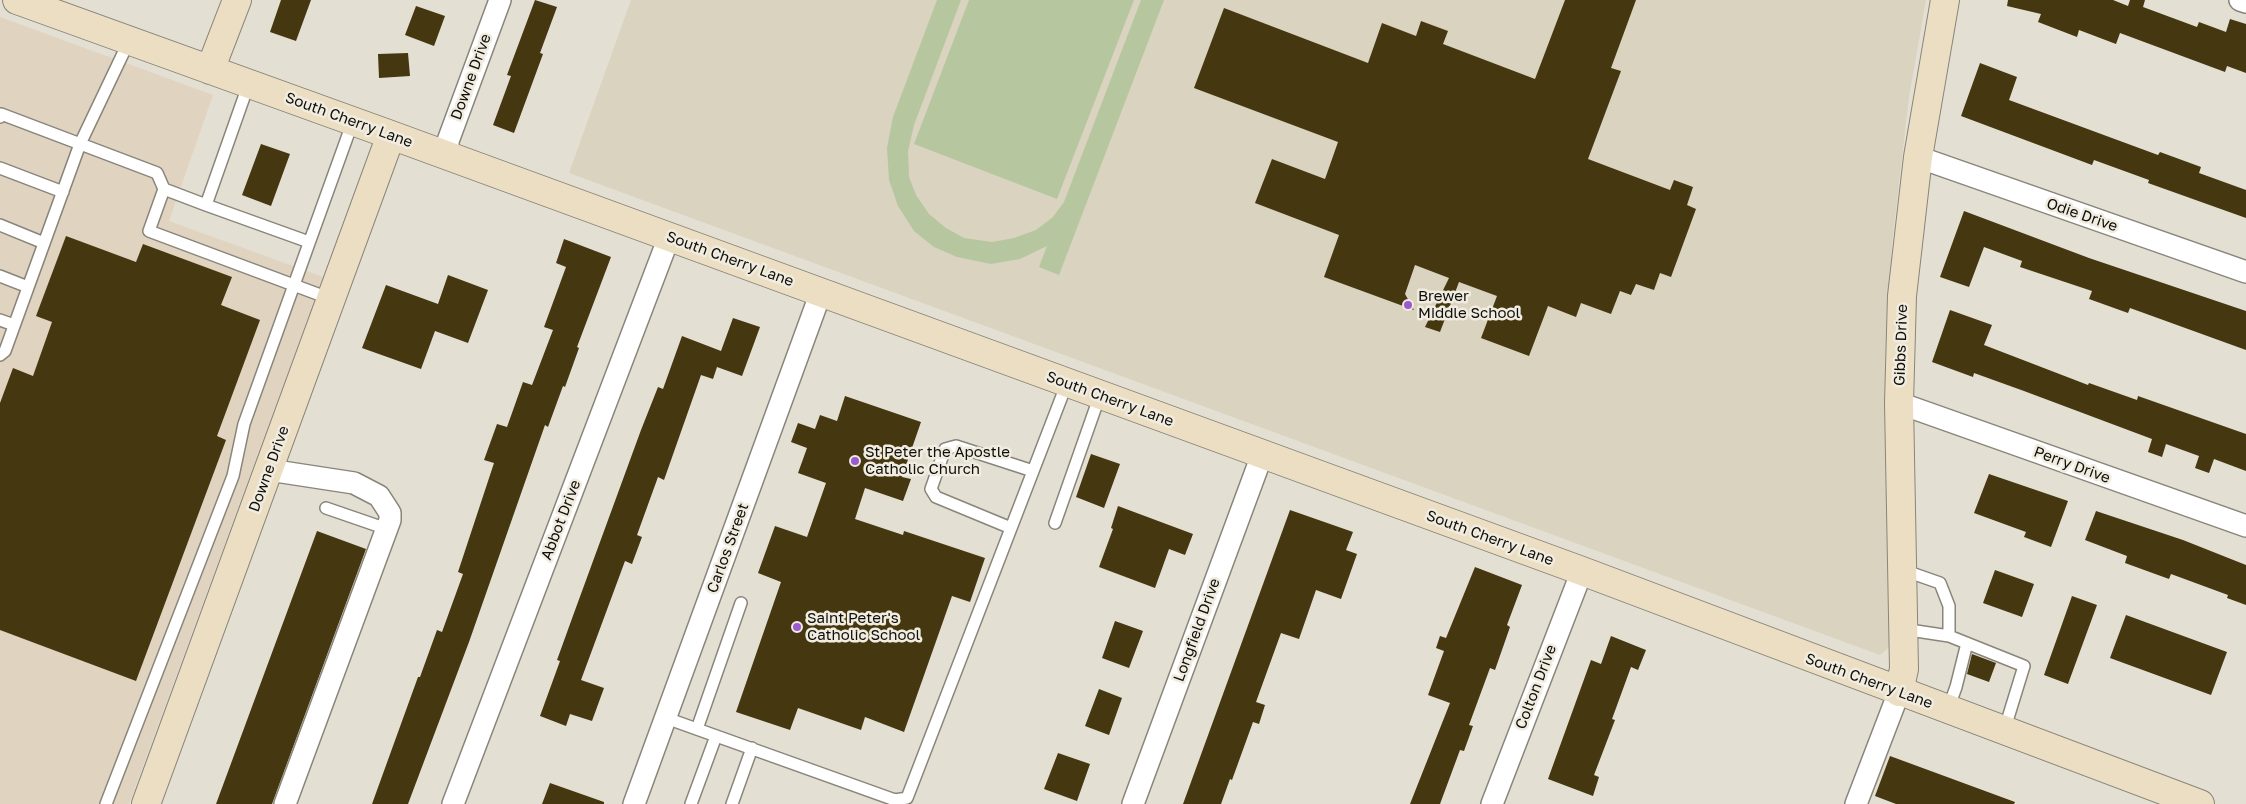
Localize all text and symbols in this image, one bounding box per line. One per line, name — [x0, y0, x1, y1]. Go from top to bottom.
street label: Downe Drive — [447, 31, 495, 123]
street label: South Cherry Lane — [283, 89, 415, 151]
street label: Odie Drive — [2044, 194, 2120, 236]
street label: South Cherry Lane — [664, 228, 796, 290]
place label: Brewer Middle School — [1418, 287, 1520, 322]
marker: Brewer Middle School — [1402, 299, 1414, 311]
street label: Gibbs Drive — [1891, 304, 1911, 386]
street label: South Cherry Lane — [1044, 368, 1176, 430]
street label: Downe Drive — [245, 423, 293, 515]
place label: St Peter the Apostle Catholic Church — [865, 443, 1010, 478]
street label: Perry Drive — [2031, 443, 2113, 487]
marker: St Peter the Apostle Catholic Church — [849, 455, 861, 467]
street label: Abbot Drive — [537, 477, 585, 563]
street label: Carlos Street — [703, 501, 753, 595]
street label: South Cherry Lane — [1424, 507, 1556, 569]
street label: Longfield Drive — [1170, 576, 1224, 684]
place label: Saint Peter's Catholic School — [807, 609, 920, 644]
marker: Saint Peter's Catholic School — [791, 621, 803, 633]
street label: Colton Drive — [1512, 642, 1560, 732]
street label: South Cherry Lane — [1803, 650, 1935, 712]

